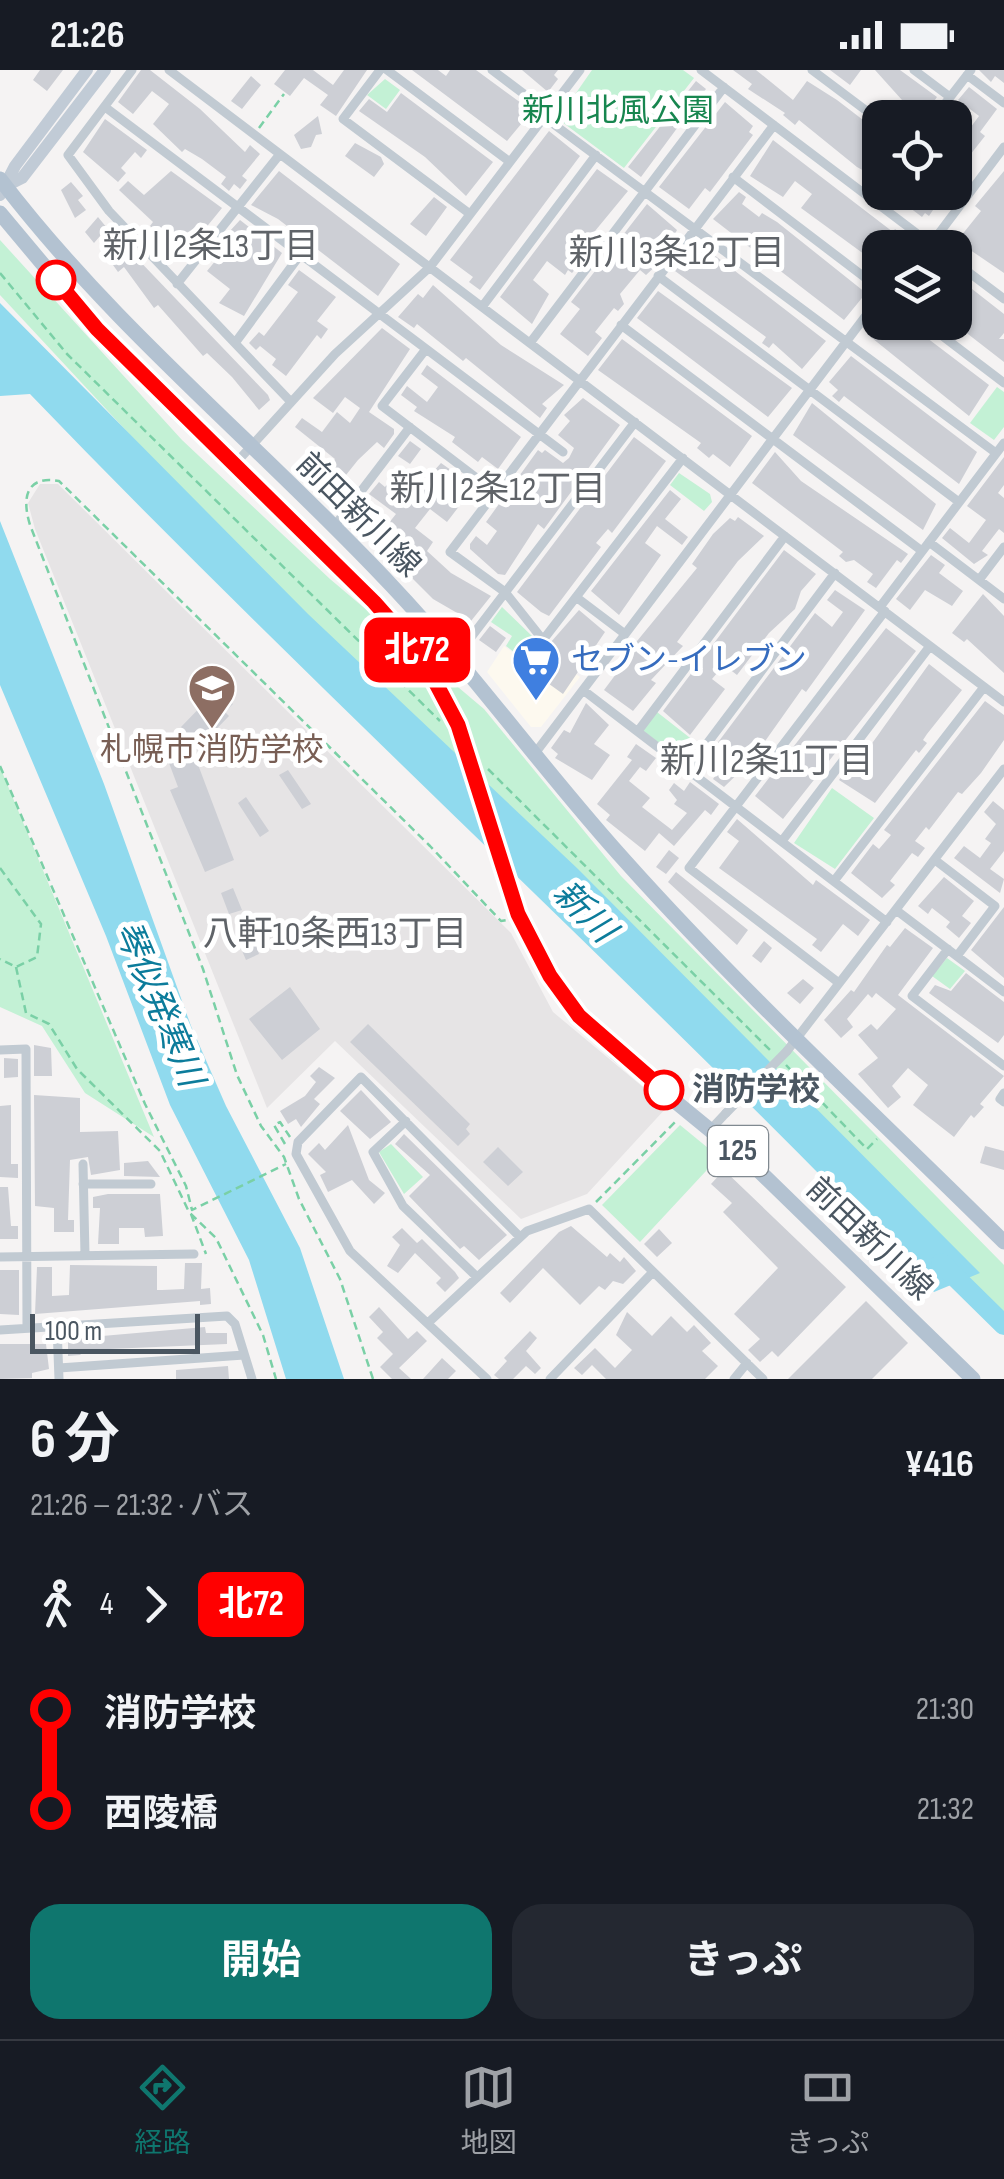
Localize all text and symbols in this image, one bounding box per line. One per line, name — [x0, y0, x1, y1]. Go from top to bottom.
text: 21:26 — [50, 13, 125, 58]
park label: 新川北風公園 — [522, 92, 714, 131]
map controls — [862, 100, 972, 340]
button: locate — [862, 100, 972, 210]
district label: 新川2条13丁目 — [103, 225, 319, 268]
button: layers — [862, 230, 972, 340]
district label: 新川3条12丁目 — [569, 232, 785, 275]
unlabelled marker — [37, 261, 75, 299]
street label: 前田新川線 — [288, 445, 428, 585]
district label: 新川2条12丁目 — [390, 468, 606, 511]
line badge: 北72 — [360, 618, 474, 682]
text: 北72 — [384, 629, 450, 672]
supermarket icon: セブン-イレブン — [510, 634, 562, 702]
place label: セブン-イレブン — [571, 641, 807, 680]
school or university icon: 札幌市消防学校 — [186, 662, 238, 730]
place label: 札幌市消防学校 — [100, 731, 324, 770]
district label: 新川2条11丁目 — [660, 740, 874, 783]
water label: 新川 — [544, 872, 627, 955]
district label: 八軒10条西13丁目 — [203, 913, 467, 956]
water label: 琴似発寒川 — [104, 915, 214, 1097]
marker: 消防学校 — [645, 1071, 683, 1109]
place label: 消防学校 — [692, 1071, 820, 1110]
road number: 125 — [708, 1126, 768, 1176]
street label: 前田新川線 — [798, 1169, 940, 1309]
scale bar — [30, 1309, 200, 1354]
text: 100 m — [45, 1315, 102, 1348]
text: 6 分 — [30, 1407, 120, 1474]
text: ¥416 — [905, 1442, 974, 1487]
text: 21:26 – 21:32 · バス — [30, 1486, 253, 1525]
icon: walk — [30, 1577, 85, 1632]
icon: forward — [128, 1577, 183, 1632]
text: 北72 — [218, 1583, 284, 1626]
text: 4 — [100, 1585, 113, 1624]
text: 21:30 — [916, 1690, 974, 1729]
text: 消防学校 — [104, 1692, 256, 1737]
text: 21:32 — [917, 1790, 974, 1829]
text: 西陵橋 — [104, 1792, 218, 1837]
button: 開始 — [30, 1904, 492, 2019]
button: きっぷ — [512, 1904, 974, 2019]
tab: 経路 — [135, 2060, 191, 2160]
tab: 地図 — [461, 2060, 517, 2160]
tab: きっぷ — [786, 2060, 869, 2160]

